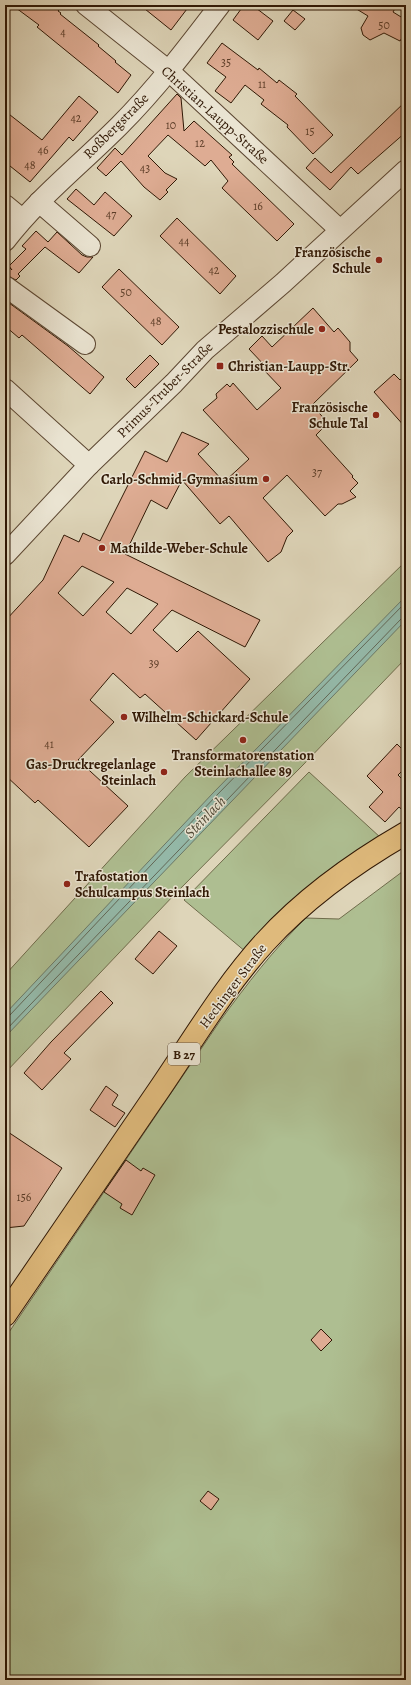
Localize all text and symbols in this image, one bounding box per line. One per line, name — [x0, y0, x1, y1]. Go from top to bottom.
house number: 50 — [378, 17, 390, 33]
house number: 4 — [60, 24, 66, 40]
house number: 35 — [221, 54, 231, 70]
street label: Christian-Laupp-Straße — [157, 62, 273, 168]
house number: 11 — [258, 76, 266, 92]
street label: Roßbergstraße — [79, 89, 153, 163]
house number: 42 — [70, 110, 82, 126]
house number: 10 — [166, 117, 176, 133]
house number: 15 — [305, 123, 315, 139]
house number: 12 — [195, 135, 205, 151]
house number: 46 — [38, 142, 49, 158]
house number: 48 — [24, 157, 36, 173]
house number: 43 — [140, 160, 150, 176]
house number: 16 — [253, 198, 263, 214]
house number: 47 — [106, 206, 117, 222]
house number: 44 — [179, 233, 190, 249]
place label: Französische Schule — [295, 243, 372, 278]
marker: Französische Schule — [374, 255, 384, 265]
house number: 42 — [208, 262, 220, 278]
house number: 50 — [120, 284, 132, 300]
house number: 48 — [150, 313, 162, 329]
place label: Pestalozzischule — [218, 320, 315, 339]
marker: Pestalozzischule — [317, 324, 327, 334]
street label: Primus-Truber-Straße — [113, 338, 217, 442]
place label: Christian-Laupp-Str. — [228, 357, 350, 376]
marker: Christian-Laupp-Str. — [215, 361, 225, 371]
place label: Französische Schule Tal — [292, 398, 369, 433]
marker: Französische Schule Tal — [371, 410, 381, 420]
house number: 37 — [312, 464, 323, 480]
place label: Carlo-Schmid-Gymnasium — [101, 470, 258, 489]
marker: Carlo-Schmid-Gymnasium — [261, 474, 271, 484]
place label: Mathilde-Weber-Schule — [110, 539, 249, 558]
marker: Mathilde-Weber-Schule — [97, 543, 107, 553]
house number: 39 — [149, 655, 159, 671]
place label: Wilhelm-Schickard-Schule — [131, 708, 289, 727]
marker: Wilhelm-Schickard-Schule — [119, 712, 129, 722]
marker: Transformatorenstation Steinlachallee 89 — [238, 735, 248, 745]
house number: 41 — [44, 736, 54, 752]
place label: Transformatorenstation Steinlachallee 89 — [172, 746, 314, 781]
place label: Gas-Druckregelanlage Steinlach — [26, 755, 157, 790]
marker: Gas-Druckregelanlage Steinlach — [159, 767, 169, 777]
water label: Steinlach — [180, 791, 230, 843]
place label: Trafostation Schulcampus Steinlach — [75, 867, 210, 902]
marker: Trafostation Schulcampus Steinlach — [62, 879, 72, 889]
street label: Hechinger Straße — [195, 940, 271, 1032]
road number: B 27 — [168, 1043, 200, 1065]
house number: 156 — [17, 1189, 32, 1205]

